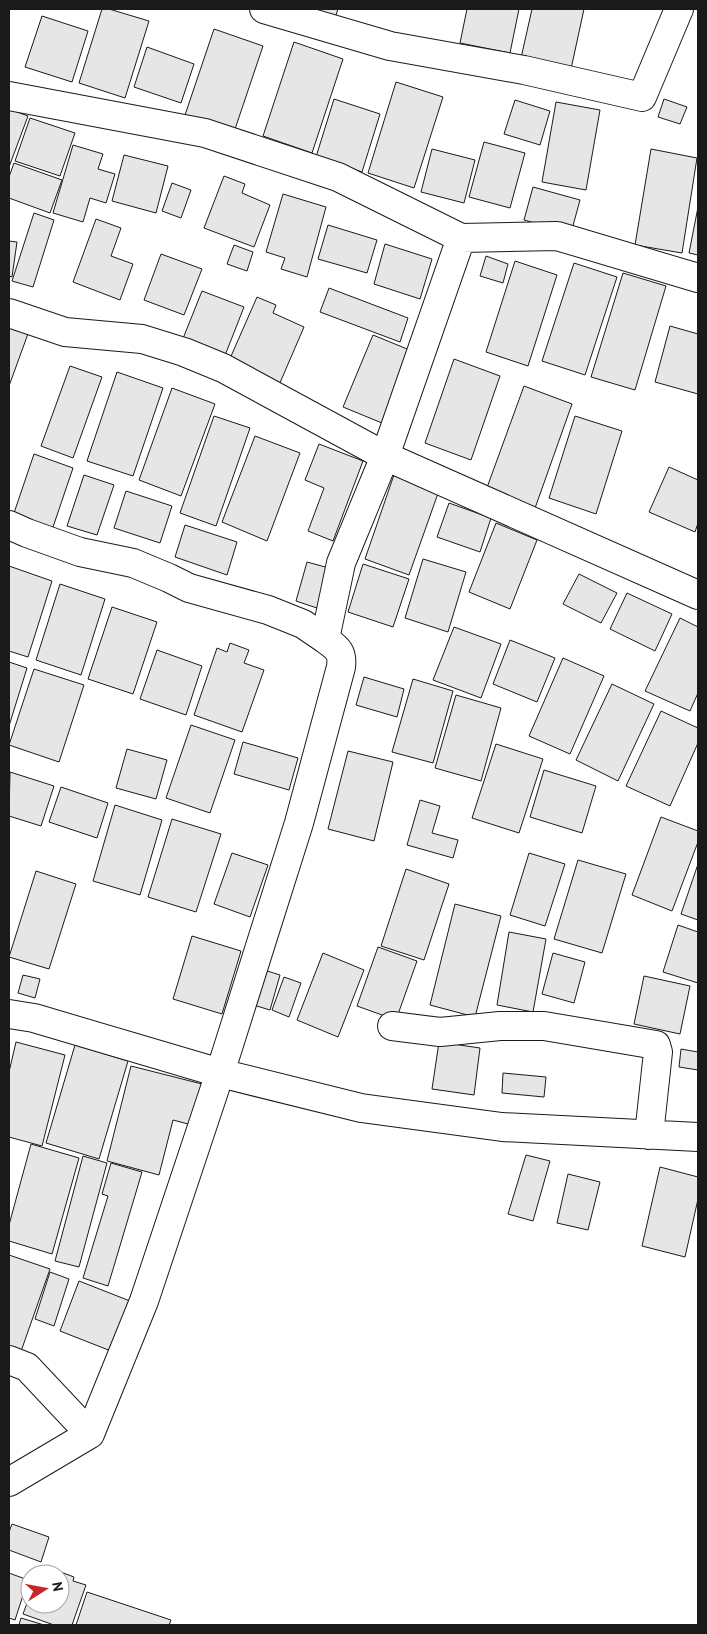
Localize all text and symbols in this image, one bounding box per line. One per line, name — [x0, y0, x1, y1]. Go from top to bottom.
north arrow — [20, 1564, 70, 1614]
text: N — [48, 1580, 67, 1593]

